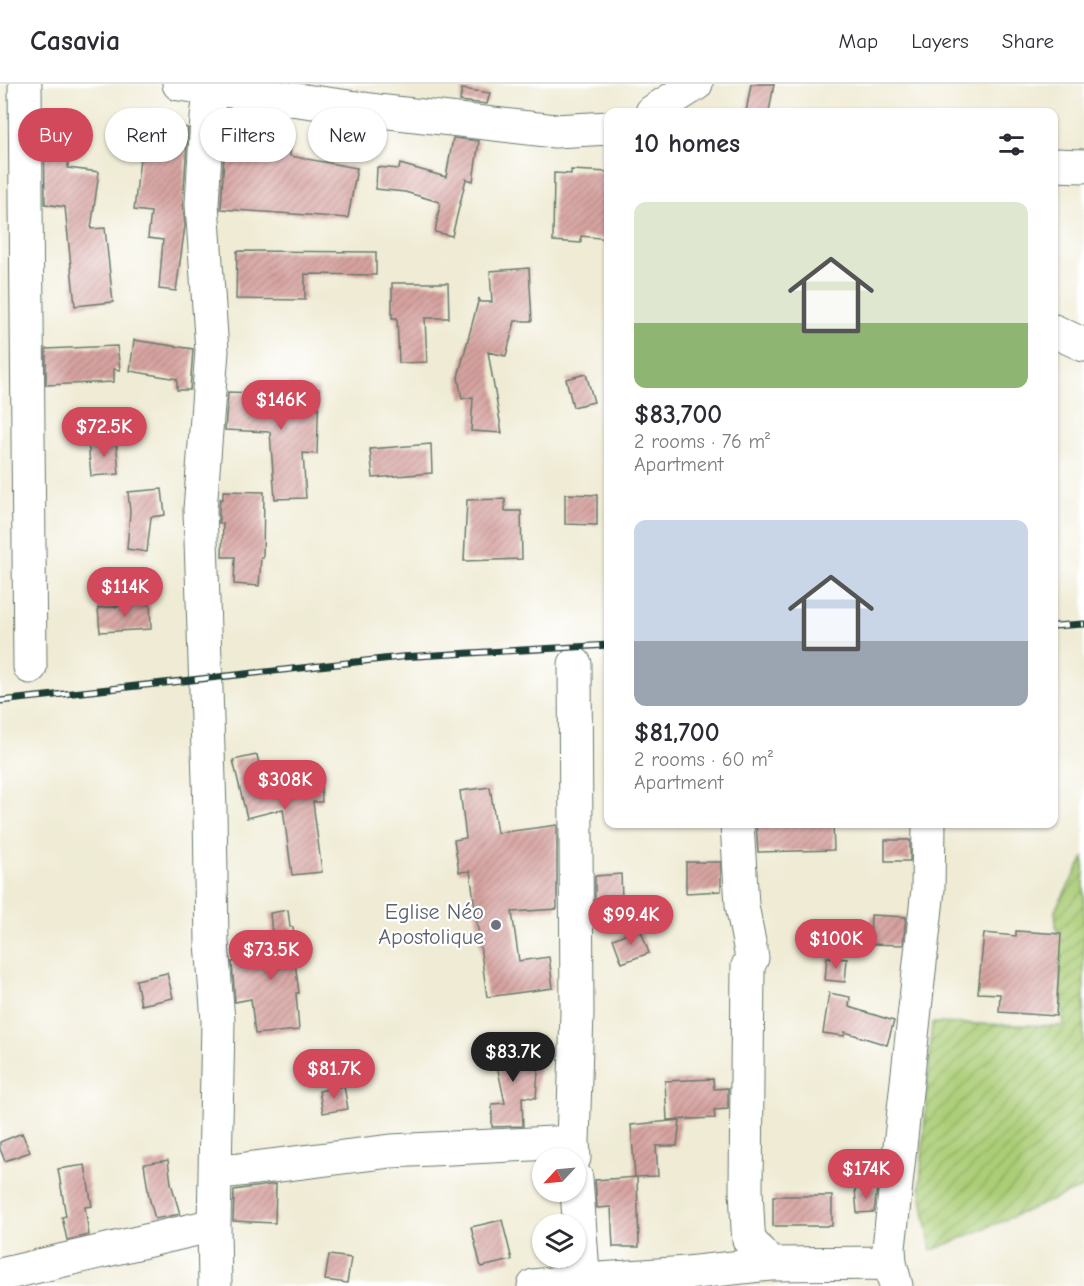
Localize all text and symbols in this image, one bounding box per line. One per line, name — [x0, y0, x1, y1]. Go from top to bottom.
text: Casavia — [30, 25, 120, 57]
text: Map — [839, 29, 878, 53]
text: Layers — [911, 29, 969, 53]
text: Share — [1002, 29, 1054, 53]
chip: Buy — [18, 108, 93, 162]
chip: Rent — [105, 108, 188, 162]
chip: Filters — [200, 108, 296, 162]
chip: New — [308, 108, 387, 162]
icon: filters — [995, 128, 1028, 161]
text: 10 homes — [634, 129, 740, 159]
icon: home — [777, 241, 885, 349]
pin: $146K — [239, 380, 323, 431]
text: $146K — [256, 388, 306, 411]
text: $83,700 — [634, 400, 722, 430]
pin: $72.5K — [55, 407, 153, 458]
text: $72.5K — [76, 415, 132, 438]
text: 2 rooms · 76 m² — [634, 430, 770, 453]
text: Apartment — [634, 453, 724, 476]
icon: home — [777, 559, 885, 667]
pin: $114K — [83, 567, 167, 618]
text: $114K — [101, 575, 149, 598]
text: $81,700 — [634, 718, 720, 748]
text: 2 rooms · 60 m² — [634, 748, 773, 771]
pin: $308K — [243, 760, 327, 811]
text: $308K — [258, 768, 312, 791]
text: Apartment — [634, 771, 724, 794]
pin: $99.4K — [582, 895, 680, 946]
place label: Eglise Néo Apostolique — [378, 899, 484, 950]
text: $99.4K — [602, 903, 660, 926]
marker: Eglise Néo Apostolique — [489, 918, 503, 932]
pin: $100K — [794, 919, 878, 970]
text: $100K — [809, 927, 863, 950]
pin: $73.5K — [222, 930, 320, 981]
text: $73.5K — [243, 938, 299, 961]
pin: $83.7K — [464, 1032, 562, 1083]
text: $83.7K — [485, 1040, 541, 1063]
pin: $81.7K — [285, 1049, 383, 1100]
text: $81.7K — [307, 1057, 361, 1080]
north arrow — [532, 1148, 586, 1202]
map controls — [532, 1148, 586, 1268]
pin: $174K — [824, 1149, 908, 1200]
text: $174K — [842, 1157, 890, 1180]
button: layers — [532, 1214, 586, 1268]

